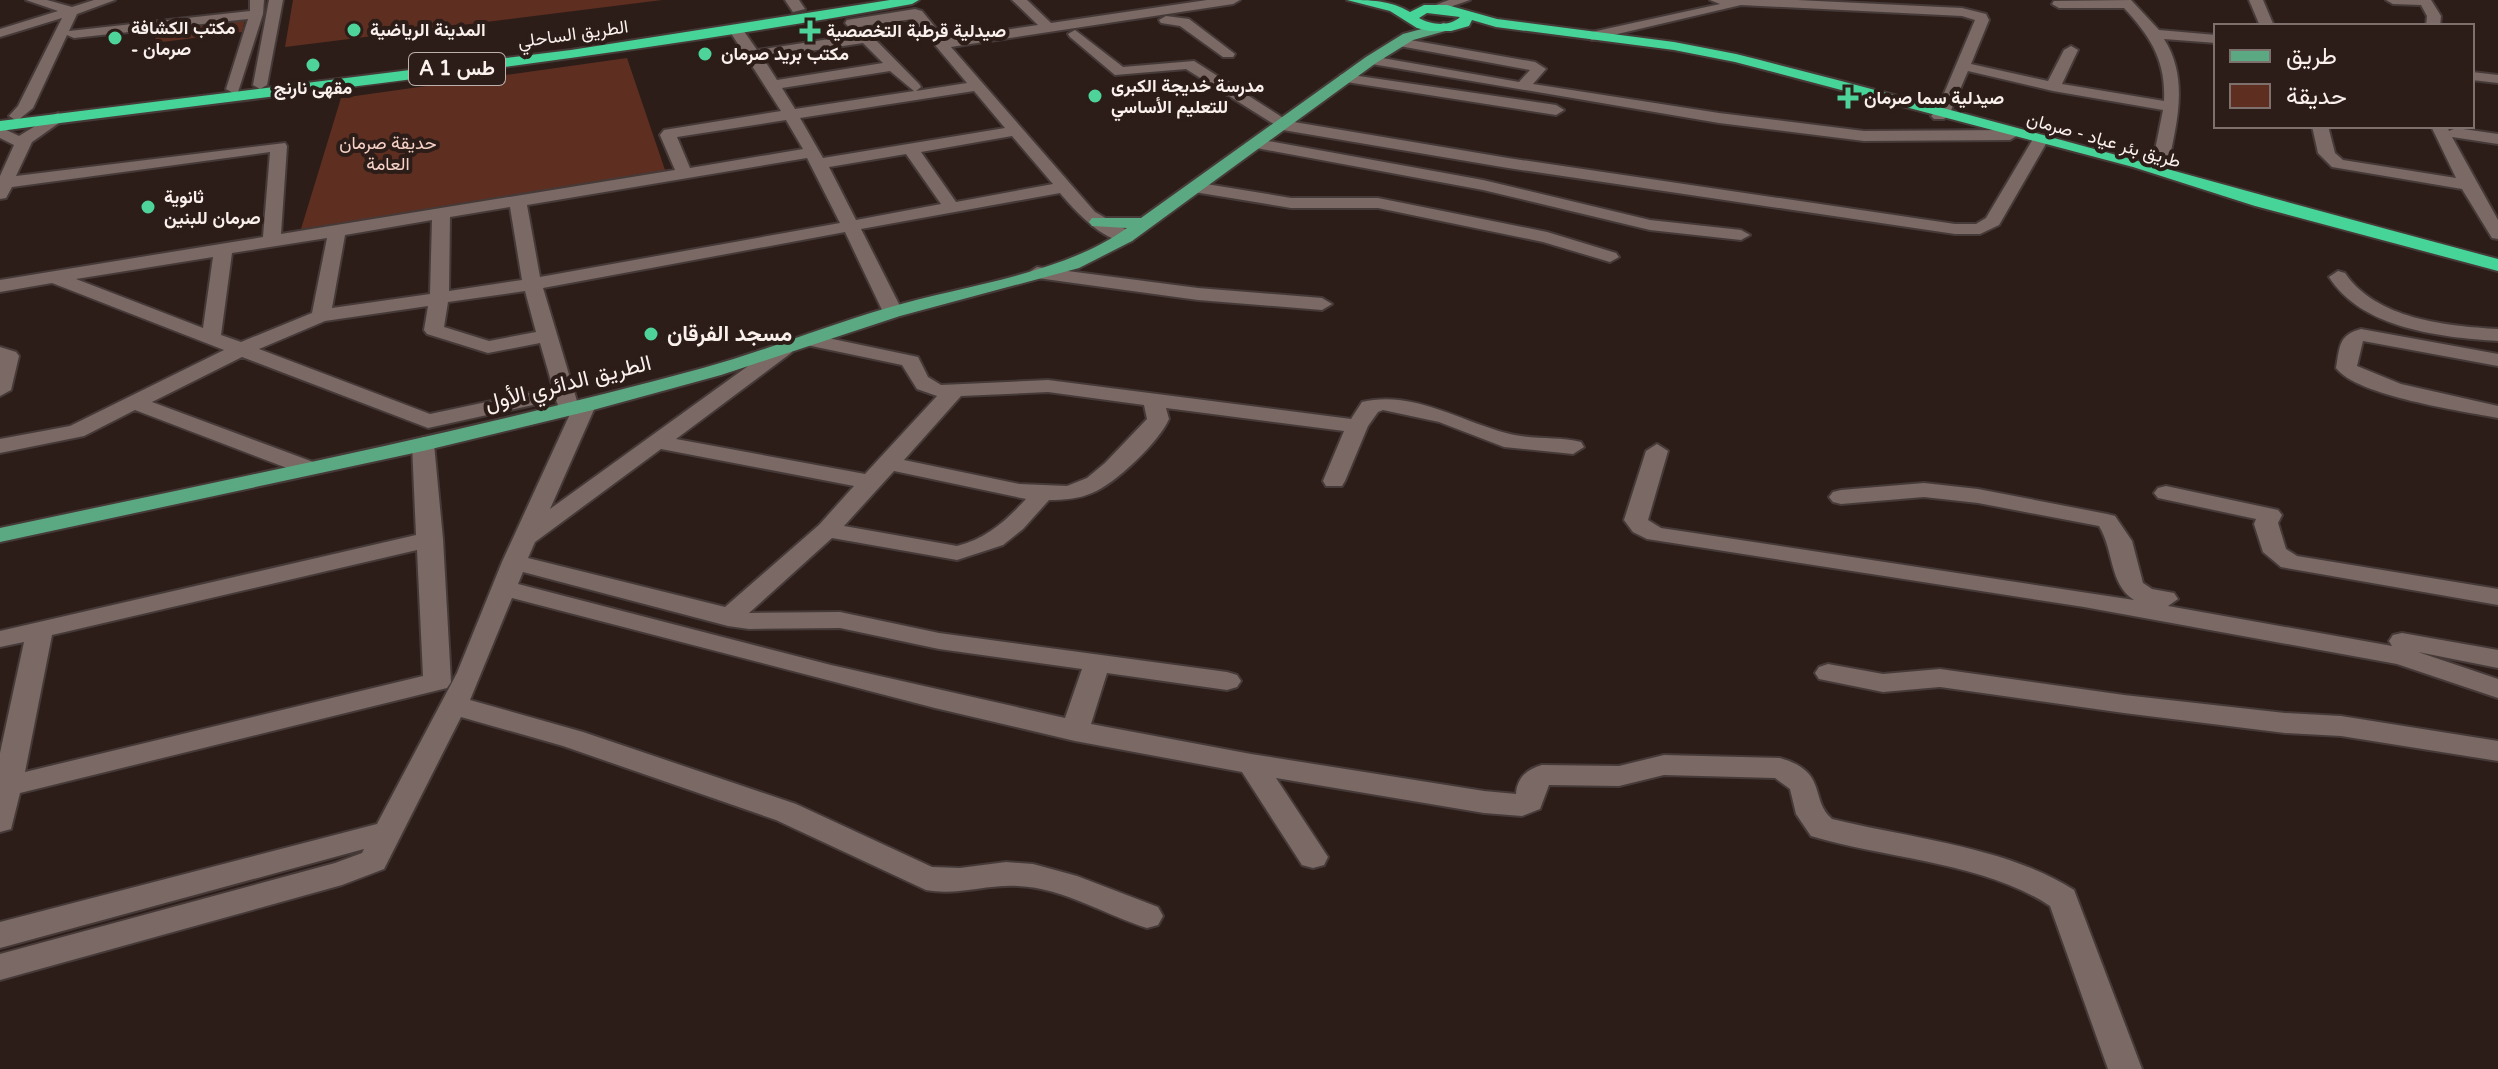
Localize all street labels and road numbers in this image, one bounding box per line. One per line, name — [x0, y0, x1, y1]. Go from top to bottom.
street label: الطريق الساحلي — [516, 15, 630, 57]
road number: A 1 طس — [409, 53, 505, 85]
street label: طريق بئر عياد - صرمان — [2024, 107, 2184, 173]
street label: الطريق الدائري الأول — [482, 350, 655, 421]

